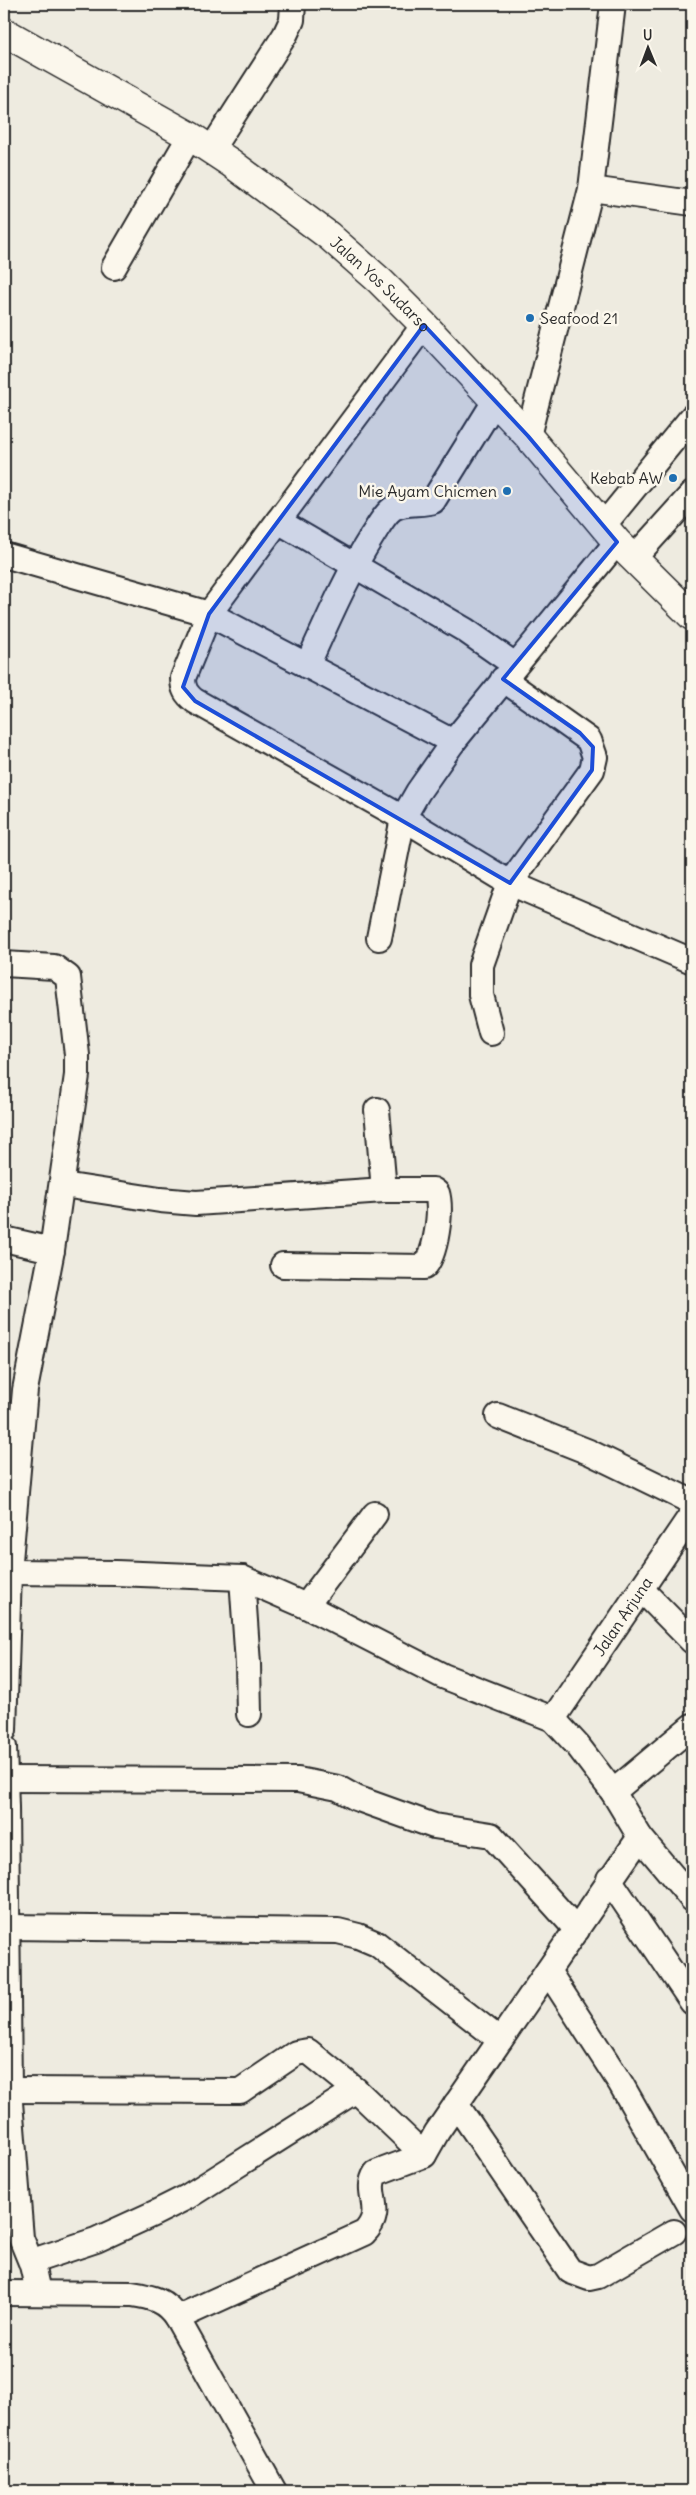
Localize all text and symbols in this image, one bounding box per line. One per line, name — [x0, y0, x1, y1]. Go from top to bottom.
north arrow — [624, 22, 674, 72]
text: U — [643, 26, 653, 44]
street label: Jalan Yos Sudarso — [326, 232, 435, 336]
place label: Seafood 21 — [540, 308, 618, 328]
marker: Seafood 21 — [524, 312, 536, 324]
place label: Kebab AW — [590, 468, 663, 488]
marker: Kebab AW — [667, 472, 679, 484]
place label: Mie Ayam Chicmen — [358, 481, 497, 501]
marker: Mie Ayam Chicmen — [501, 485, 513, 497]
street label: Jalan Arjuna — [589, 1573, 656, 1660]

